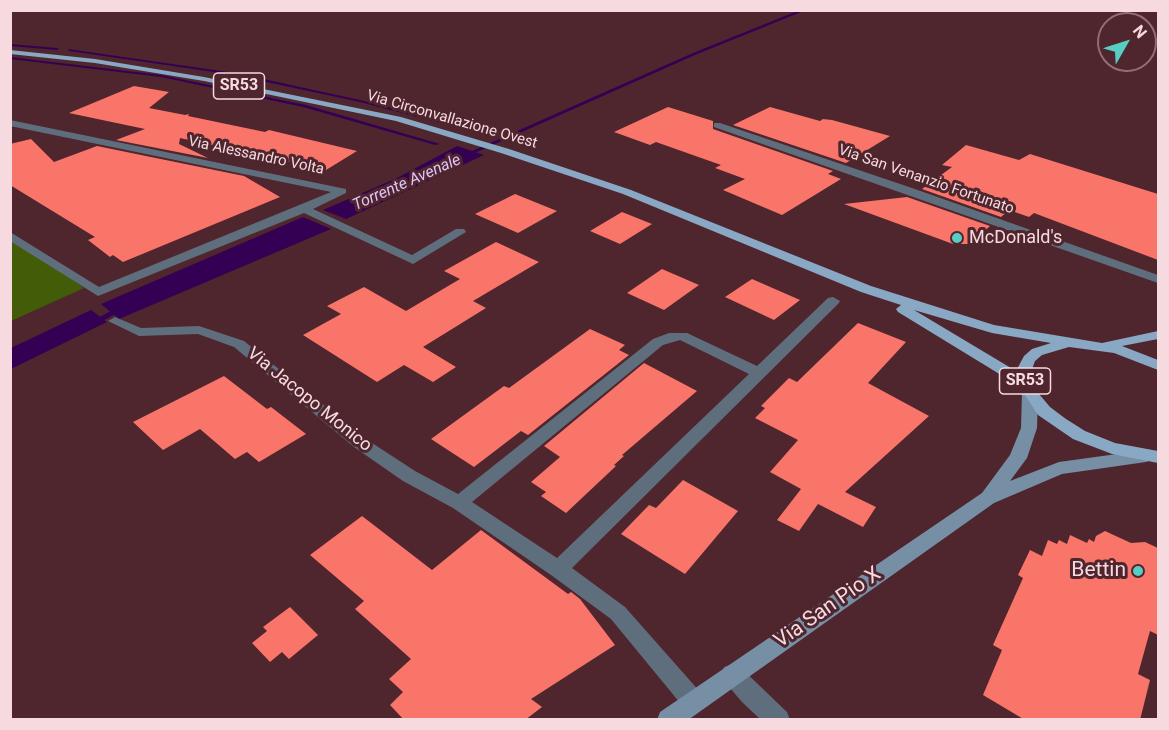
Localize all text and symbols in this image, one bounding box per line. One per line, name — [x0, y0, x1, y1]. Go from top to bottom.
north arrow — [1097, 12, 1157, 72]
text: N — [1129, 21, 1151, 42]
road number: SR53 — [214, 73, 264, 99]
street label: Via Circonvallazione Ovest — [365, 87, 539, 153]
street label: Via Alessandro Volta — [186, 133, 326, 179]
street label: Via San Venanzio Fortunato — [836, 141, 1016, 219]
water label: Torrente Avenale — [350, 151, 464, 215]
place label: McDonald's — [969, 227, 1062, 249]
marker: McDonald's — [950, 231, 964, 245]
street label: Via Jacopo Monico — [242, 343, 376, 457]
road number: SR53 — [1000, 368, 1050, 394]
place label: Bettin — [1071, 558, 1126, 584]
street label: Via San Pio X — [770, 562, 886, 654]
marker: Bettin — [1131, 564, 1145, 578]

